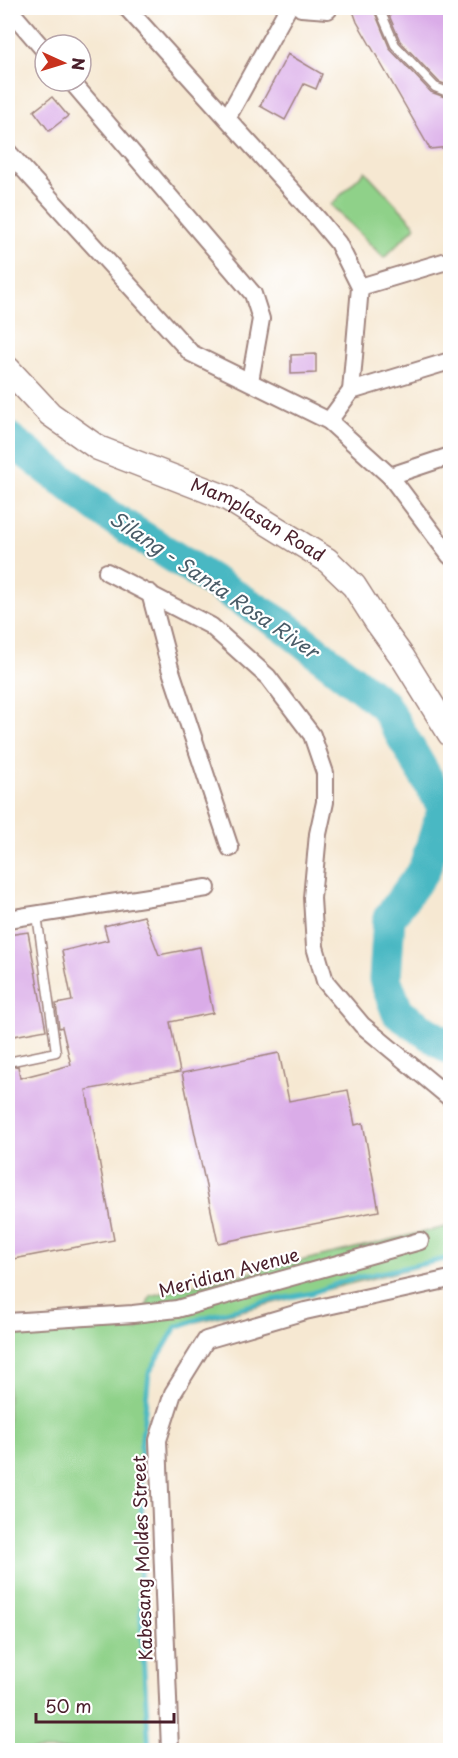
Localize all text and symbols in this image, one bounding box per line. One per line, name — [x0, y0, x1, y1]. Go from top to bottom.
north arrow — [33, 33, 93, 93]
text: N — [67, 57, 91, 71]
street label: Mamplasan Road — [187, 470, 331, 568]
water label: Silang - Santa Rosa River — [104, 503, 327, 667]
street label: Meridian Avenue — [155, 1240, 302, 1303]
street label: Kabesang Moldes Street — [124, 1455, 159, 1661]
scale bar — [36, 1686, 174, 1724]
text: 50 m — [45, 1692, 92, 1719]

